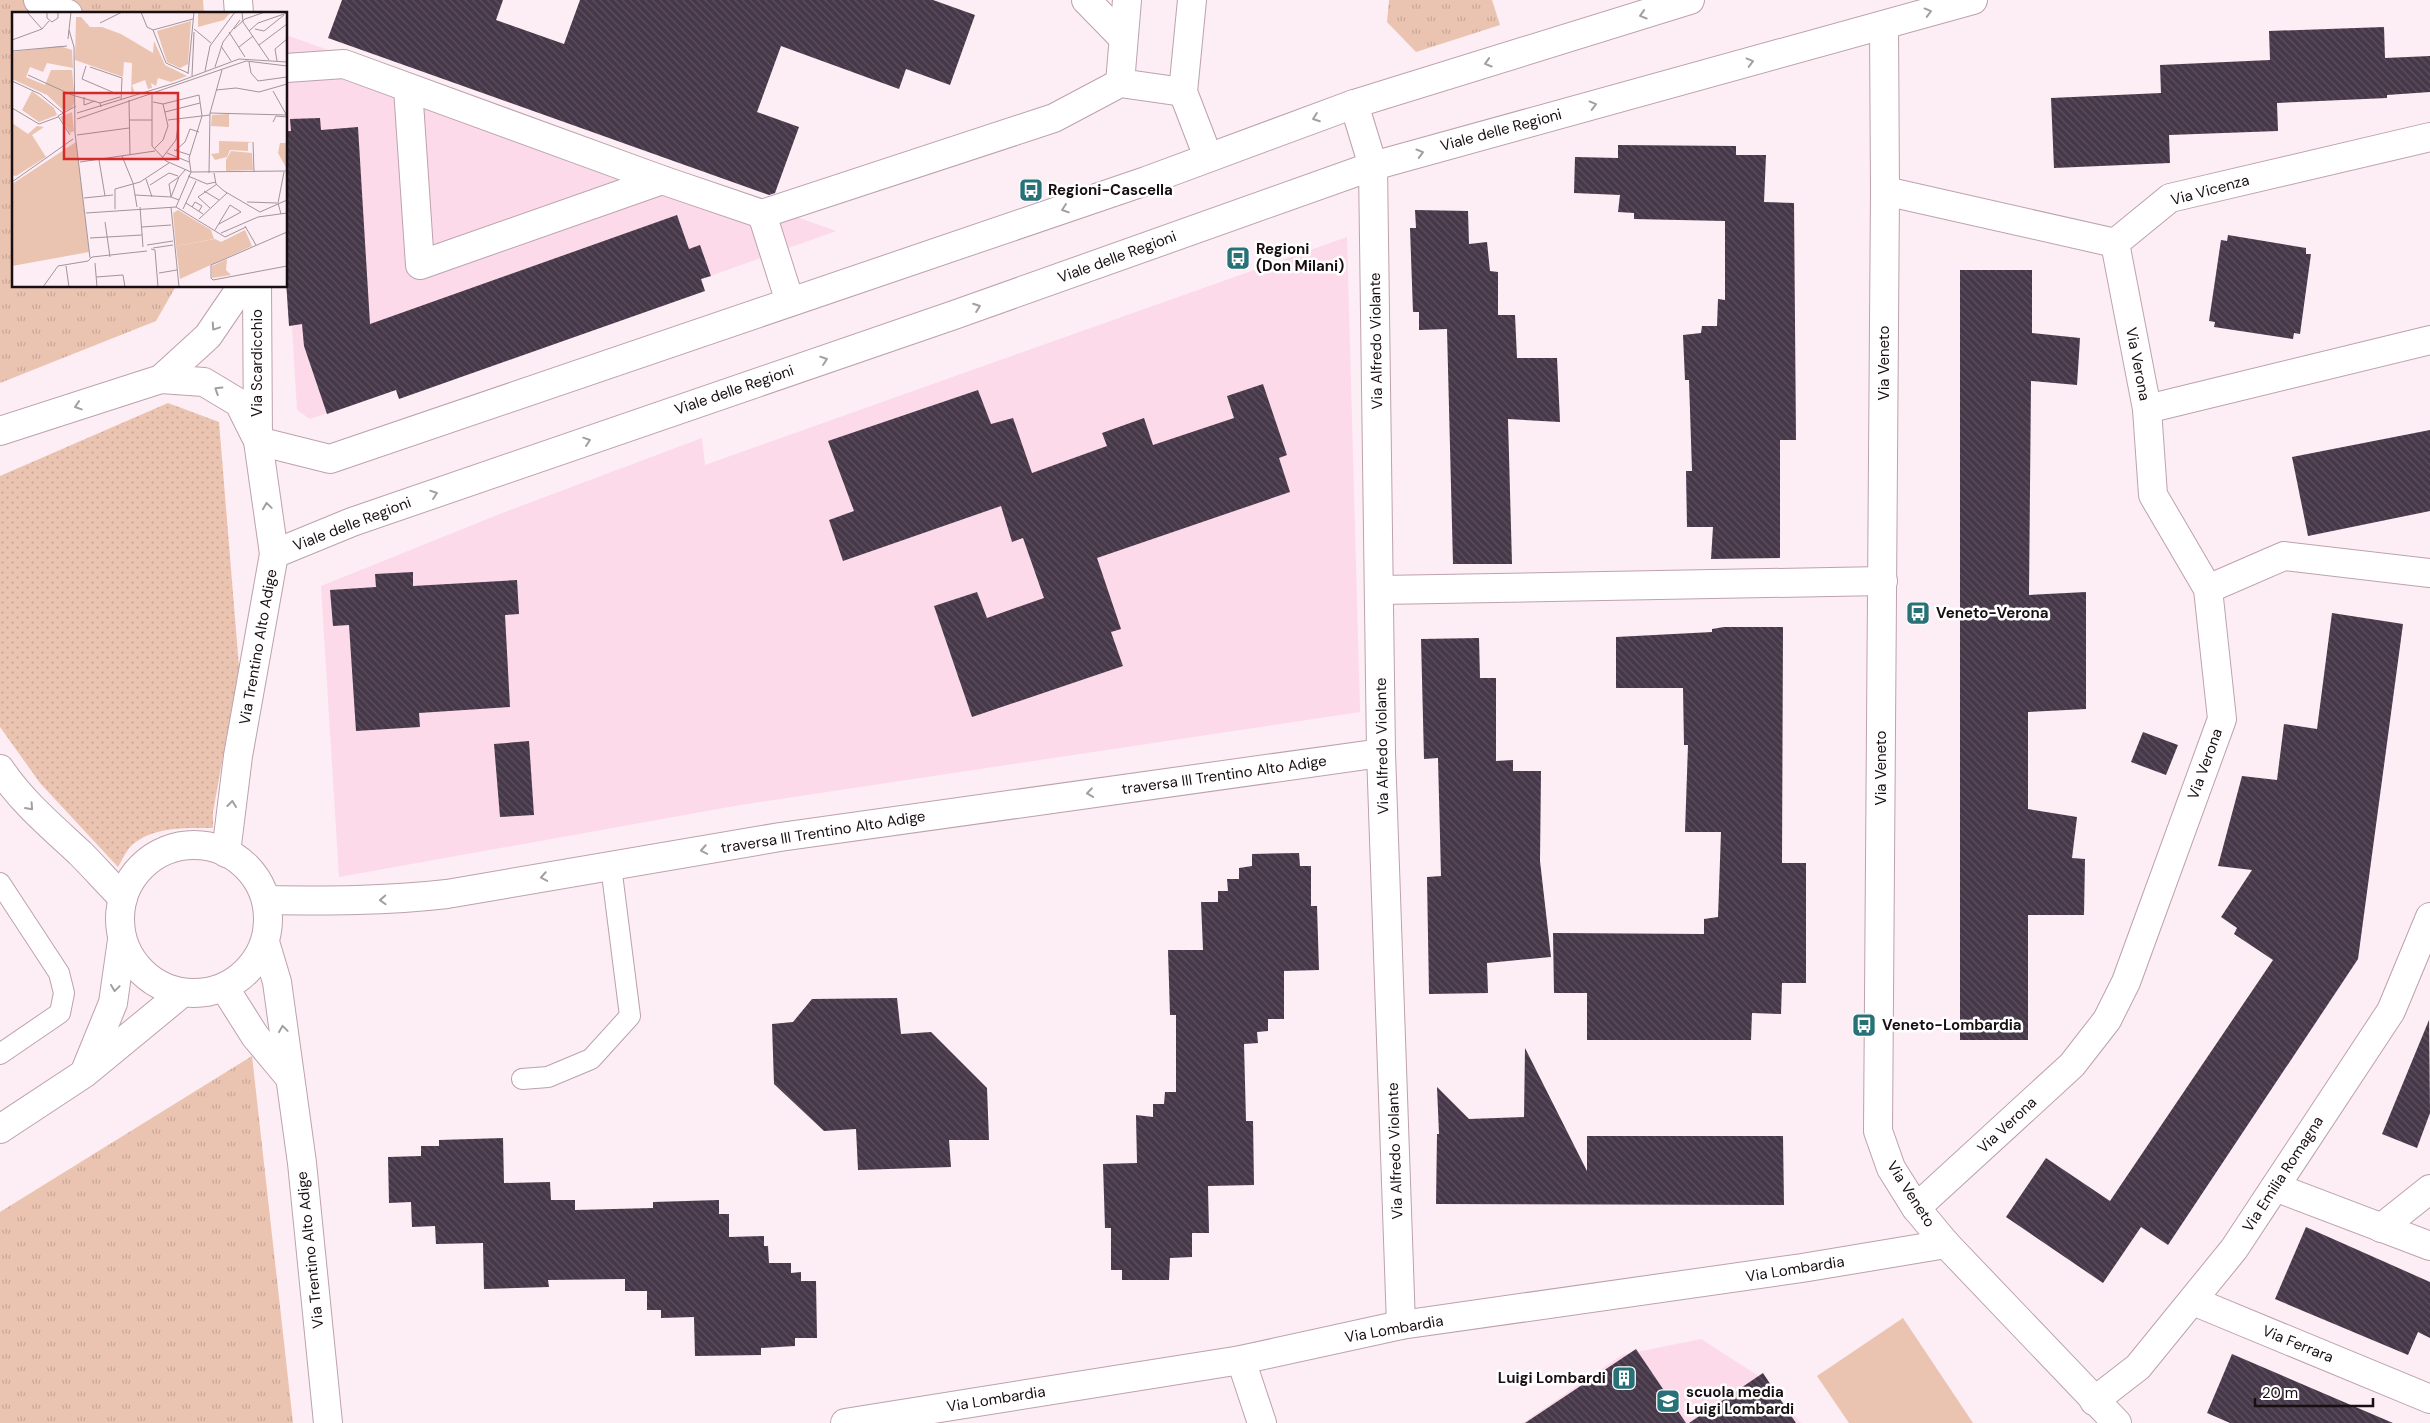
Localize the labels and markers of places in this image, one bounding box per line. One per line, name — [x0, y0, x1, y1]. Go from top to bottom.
bus stop icon: Regioni-Cascella — [1018, 177, 1044, 203]
place label: Regioni-Cascella — [1048, 180, 1173, 200]
place label: Regioni (Don Milani) — [1256, 239, 1344, 276]
bus stop icon: Regioni (Don Milani) — [1225, 245, 1251, 271]
bus stop icon: Veneto-Verona — [1905, 600, 1931, 626]
place label: Veneto-Verona — [1936, 603, 2048, 623]
bus stop icon: Veneto-Lombardia — [1851, 1012, 1877, 1038]
place label: Veneto-Lombardia — [1882, 1015, 2022, 1035]
building icon: Luigi Lombardi — [1611, 1365, 1637, 1391]
place label: Luigi Lombardi — [1498, 1368, 1606, 1388]
place label: scuola media Luigi Lombardi — [1686, 1382, 1794, 1419]
school or university icon: scuola media Luigi Lombardi — [1655, 1388, 1681, 1414]

